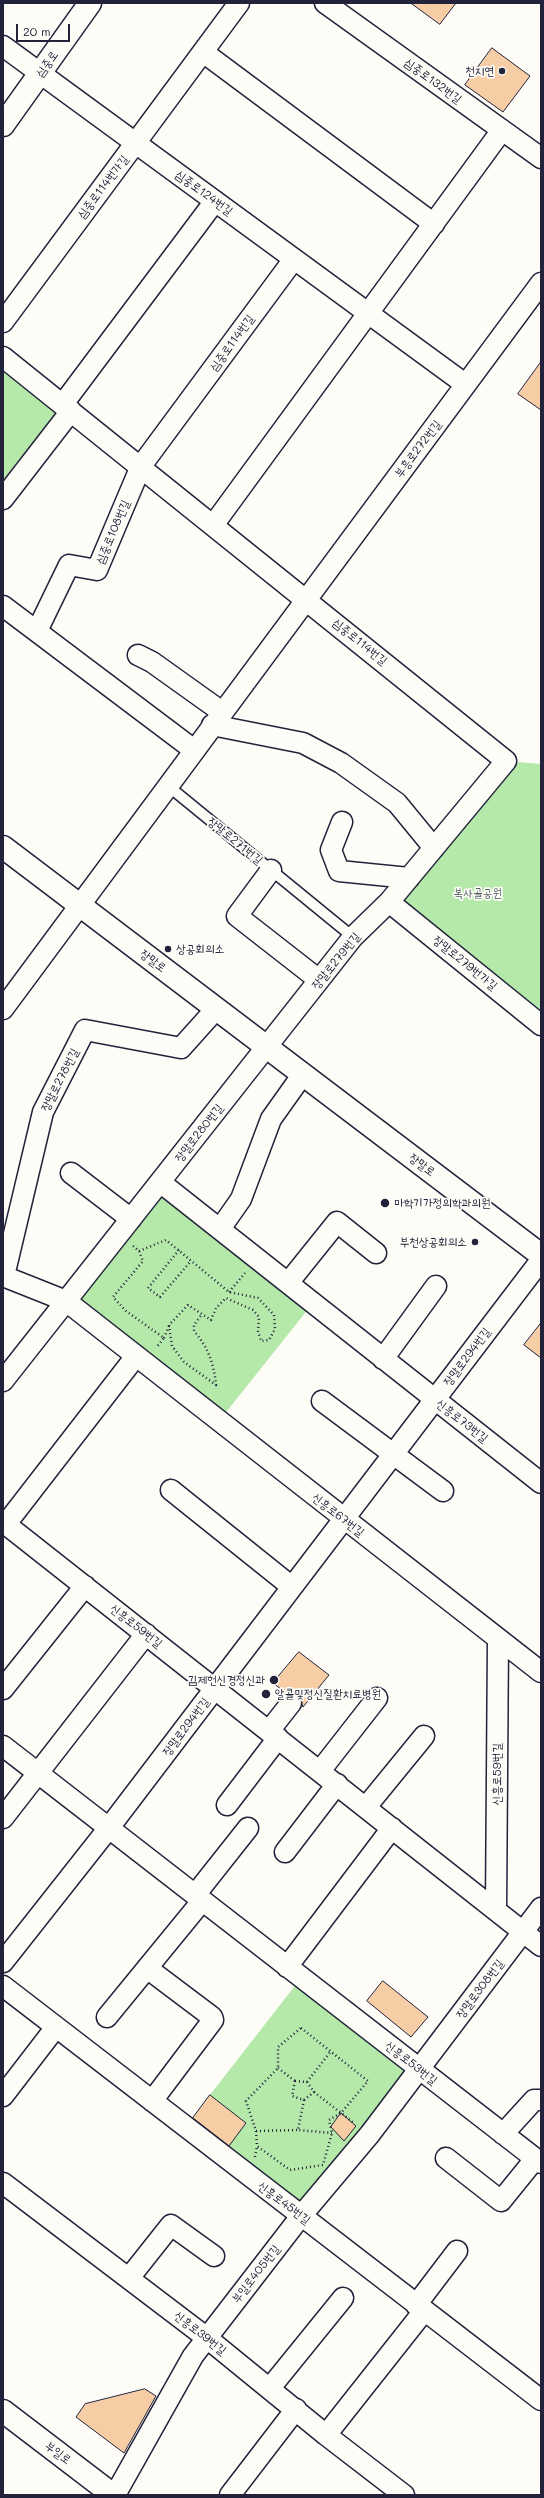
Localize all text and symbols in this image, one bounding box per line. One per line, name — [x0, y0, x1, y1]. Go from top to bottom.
scale bar — [18, 16, 72, 42]
text: 20 m — [23, 23, 51, 39]
street label: 심중로 — [33, 48, 61, 80]
street label: 심중로132번길 — [402, 55, 464, 107]
place label: 천지연 — [465, 64, 494, 78]
marker: 천지연 — [497, 66, 507, 76]
street label: 심중로114번가길 — [74, 152, 132, 222]
street label: 심중로124번길 — [173, 167, 235, 219]
street label: 심중로114번길 — [207, 312, 257, 374]
street label: 부흥로272번길 — [392, 417, 444, 481]
street label: 심중로108번길 — [93, 498, 133, 566]
street label: 심중로114번길 — [330, 616, 390, 668]
street label: 장말로271번길 — [204, 814, 266, 868]
park label: 복사골공원 — [454, 886, 502, 900]
street label: 장말로279번길 — [309, 930, 363, 992]
street label: 장말로279번가길 — [430, 933, 500, 993]
place label: 상공회의소 — [176, 942, 224, 956]
marker: 상공회의소 — [163, 944, 173, 954]
street label: 장말로 — [137, 947, 169, 975]
street label: 장말로278번길 — [38, 1046, 82, 1114]
street label: 장말로280번길 — [172, 1101, 226, 1165]
street label: 장말로 — [406, 1151, 438, 1179]
place label: 마학기가정의학과의원 — [394, 1196, 491, 1210]
marker: 마학기가정의학과의원 — [379, 1197, 391, 1209]
place label: 부천상공회의소 — [399, 1235, 467, 1249]
marker: 부천상공회의소 — [470, 1237, 480, 1247]
street label: 장말로294번길 — [440, 1325, 494, 1389]
street label: 신흥로73번길 — [433, 1396, 491, 1446]
street label: 신흥로67번길 — [309, 1490, 367, 1540]
street label: 신흥로59번길 — [107, 1601, 165, 1651]
place label: 김제헌신경정신과 — [188, 1673, 265, 1687]
marker: 김제헌신경정신과 — [268, 1674, 280, 1686]
place label: 알콜및정신질환치료병원 — [275, 1687, 381, 1701]
marker: 알콜및정신질환치료병원 — [260, 1688, 272, 1700]
street label: 장말로294번길 — [159, 1695, 213, 1759]
street label: 신흥로59번길 — [490, 1743, 504, 1805]
street label: 장말로308번길 — [453, 1957, 507, 2021]
street label: 신흥로53번길 — [382, 2038, 440, 2088]
street label: 신흥로45번길 — [255, 2178, 313, 2228]
street label: 부일로405번길 — [229, 2242, 283, 2306]
street label: 신흥로39번길 — [171, 2308, 229, 2358]
street label: 부일로 — [42, 2439, 74, 2467]

